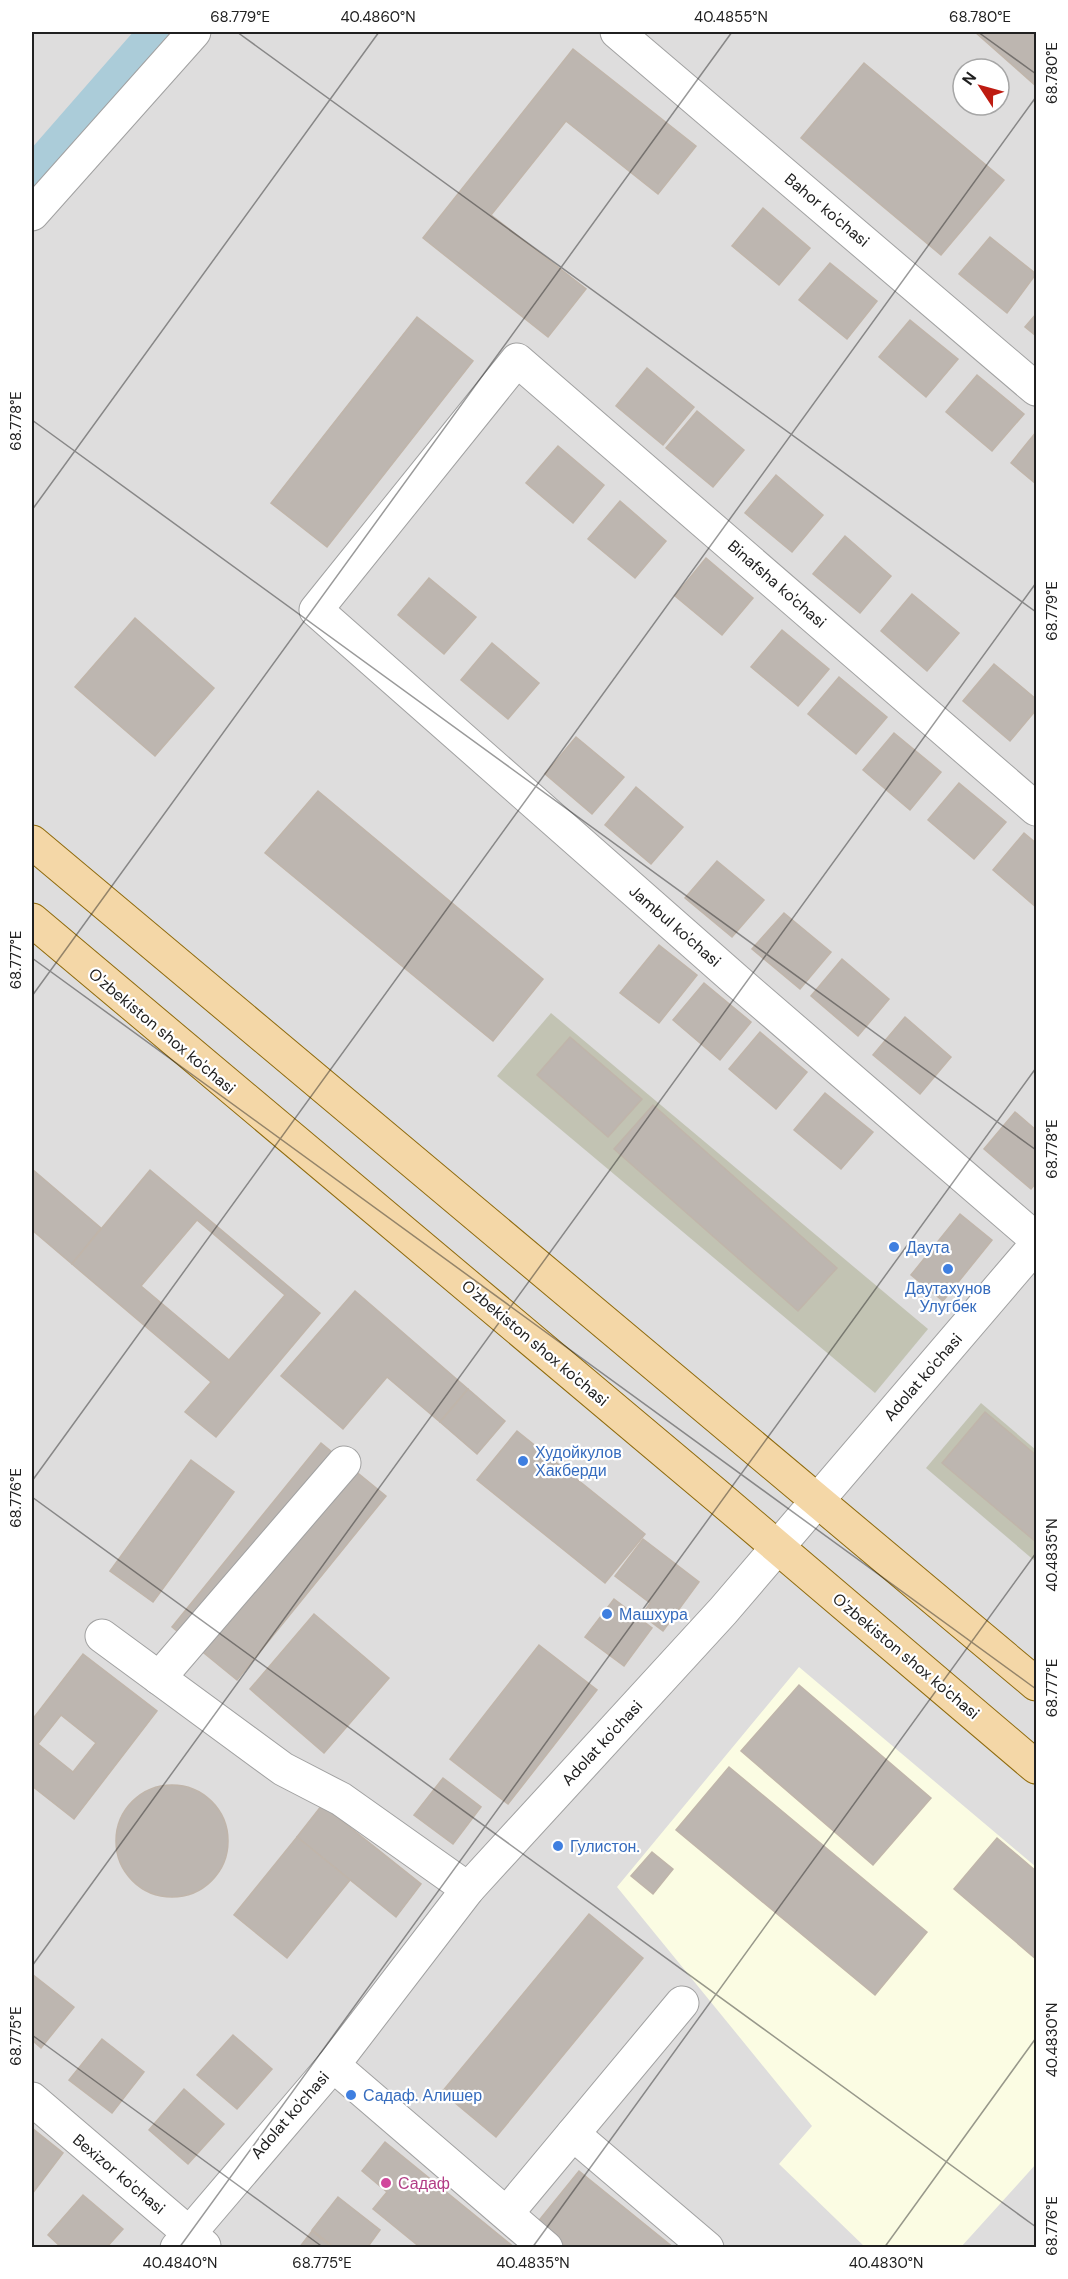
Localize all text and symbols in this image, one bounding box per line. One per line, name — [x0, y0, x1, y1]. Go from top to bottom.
text: 68.779°E — [210, 7, 270, 27]
text: 40.4860°N — [340, 7, 416, 27]
text: 40.4855°N — [694, 7, 768, 27]
text: 68.780°E — [949, 7, 1011, 27]
text: 68.780°E — [1042, 42, 1062, 104]
north arrow — [951, 57, 1011, 117]
text: N — [957, 68, 981, 89]
street label: Bahor ko'chasi — [780, 168, 874, 252]
text: 68.778°E — [6, 391, 26, 451]
street label: Binafsha ko'chasi — [723, 535, 831, 633]
text: 68.779°E — [1042, 581, 1062, 641]
street label: Jambul ko'chasi — [625, 880, 725, 972]
text: 68.777°E — [6, 931, 26, 989]
street label: O'zbekiston shox ko'chasi — [84, 963, 240, 1099]
text: 68.778°E — [1042, 1119, 1062, 1179]
place label: Даута — [906, 1237, 950, 1258]
marker: Даута — [887, 1240, 901, 1254]
marker: Даутахунов Улугбек — [941, 1262, 955, 1276]
street label: O'zbekiston shox ko'chasi — [457, 1275, 613, 1411]
place label: Даутахунов Улугбек — [905, 1278, 991, 1317]
street label: Adolat ko'chasi — [879, 1329, 967, 1425]
place label: Худойкулов Хакберди — [535, 1442, 622, 1481]
marker: Худойкулов Хакберди — [516, 1454, 530, 1468]
text: 68.776°E — [6, 1468, 26, 1528]
text: 40.4835°N — [1042, 1518, 1062, 1592]
street label: O'zbekiston shox ko'chasi — [828, 1588, 984, 1724]
place label: Машхура — [619, 1604, 688, 1625]
marker: Машхура — [600, 1607, 614, 1621]
text: 68.777°E — [1042, 1659, 1062, 1717]
street label: Adolat ko'chasi — [557, 1696, 647, 1790]
place label: Гулистон. — [570, 1836, 640, 1857]
marker: Гулистон. — [551, 1839, 565, 1853]
text: 40.4830°N — [1042, 2003, 1062, 2077]
text: 68.775°E — [6, 2006, 26, 2066]
street label: Adolat ko'chasi — [246, 2067, 334, 2163]
place label: Садаф. Алишер — [363, 2085, 482, 2106]
marker: Садаф. Алишер — [344, 2088, 358, 2102]
street label: Bexizor ko'chasi — [69, 2129, 169, 2219]
place label: Садаф — [398, 2173, 450, 2194]
marker: Садаф — [379, 2176, 393, 2190]
text: 68.776°E — [1042, 2196, 1062, 2256]
text: 40.4840°N — [143, 2253, 217, 2273]
text: 68.775°E — [292, 2253, 352, 2273]
text: 40.4835°N — [496, 2253, 570, 2273]
text: 40.4830°N — [849, 2253, 923, 2273]

